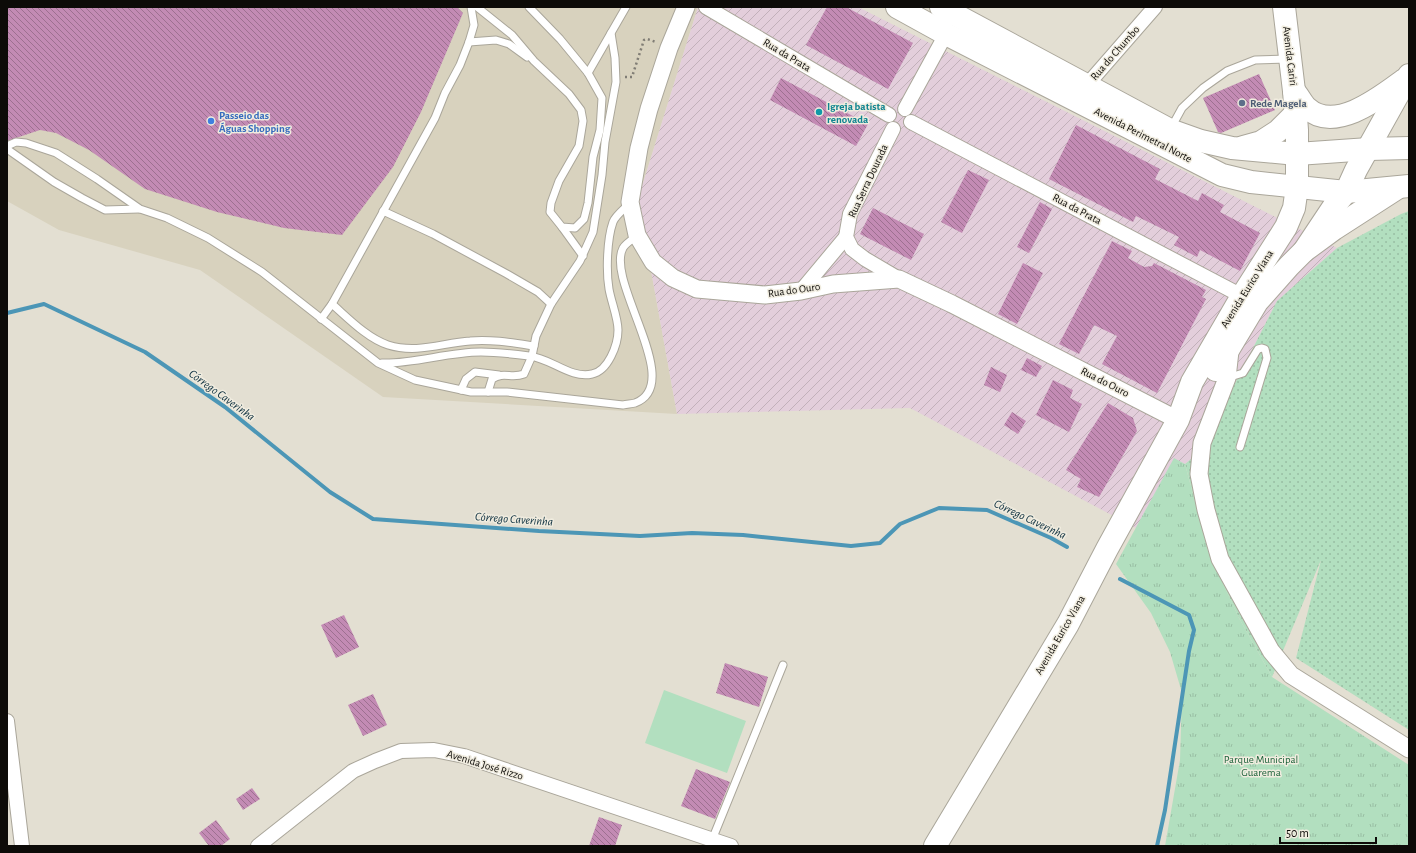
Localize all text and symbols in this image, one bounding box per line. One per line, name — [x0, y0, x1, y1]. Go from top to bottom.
street label: Rua do Chumbo — [1089, 24, 1141, 82]
street label: Avenida Cariri — [1281, 26, 1299, 86]
street label: Rua da Prata — [761, 36, 813, 74]
marker: Rede Magela — [1237, 98, 1247, 108]
place label: Rede Magela — [1250, 98, 1307, 109]
place label: Igreja batista renovada — [827, 101, 886, 125]
street label: Avenida Perimetral Norte — [1092, 106, 1194, 164]
marker: Igreja batista renovada — [814, 107, 824, 117]
place label: Passeio das Águas Shopping — [219, 110, 291, 134]
marker: Passeio das Águas Shopping — [206, 116, 216, 126]
street label: Rua Serra Dourada — [846, 143, 890, 219]
street label: Rua da Prata — [1051, 192, 1103, 226]
street label: Avenida Eurico Viana — [1219, 248, 1275, 330]
street label: Rua do Ouro — [767, 281, 821, 299]
street label: Rua do Ouro — [1079, 365, 1131, 399]
water label: Córrego Caverinha — [187, 367, 257, 423]
water label: Córrego Caverinha — [992, 497, 1068, 541]
water label: Córrego Caverinha — [475, 510, 553, 528]
street label: Avenida Eurico Viana — [1033, 593, 1087, 677]
street label: Avenida José Rizzo — [445, 748, 525, 782]
park label: Parque Municipal Guarema — [1224, 754, 1298, 778]
scale bar — [1280, 819, 1376, 845]
text: 50 m — [1286, 827, 1309, 839]

